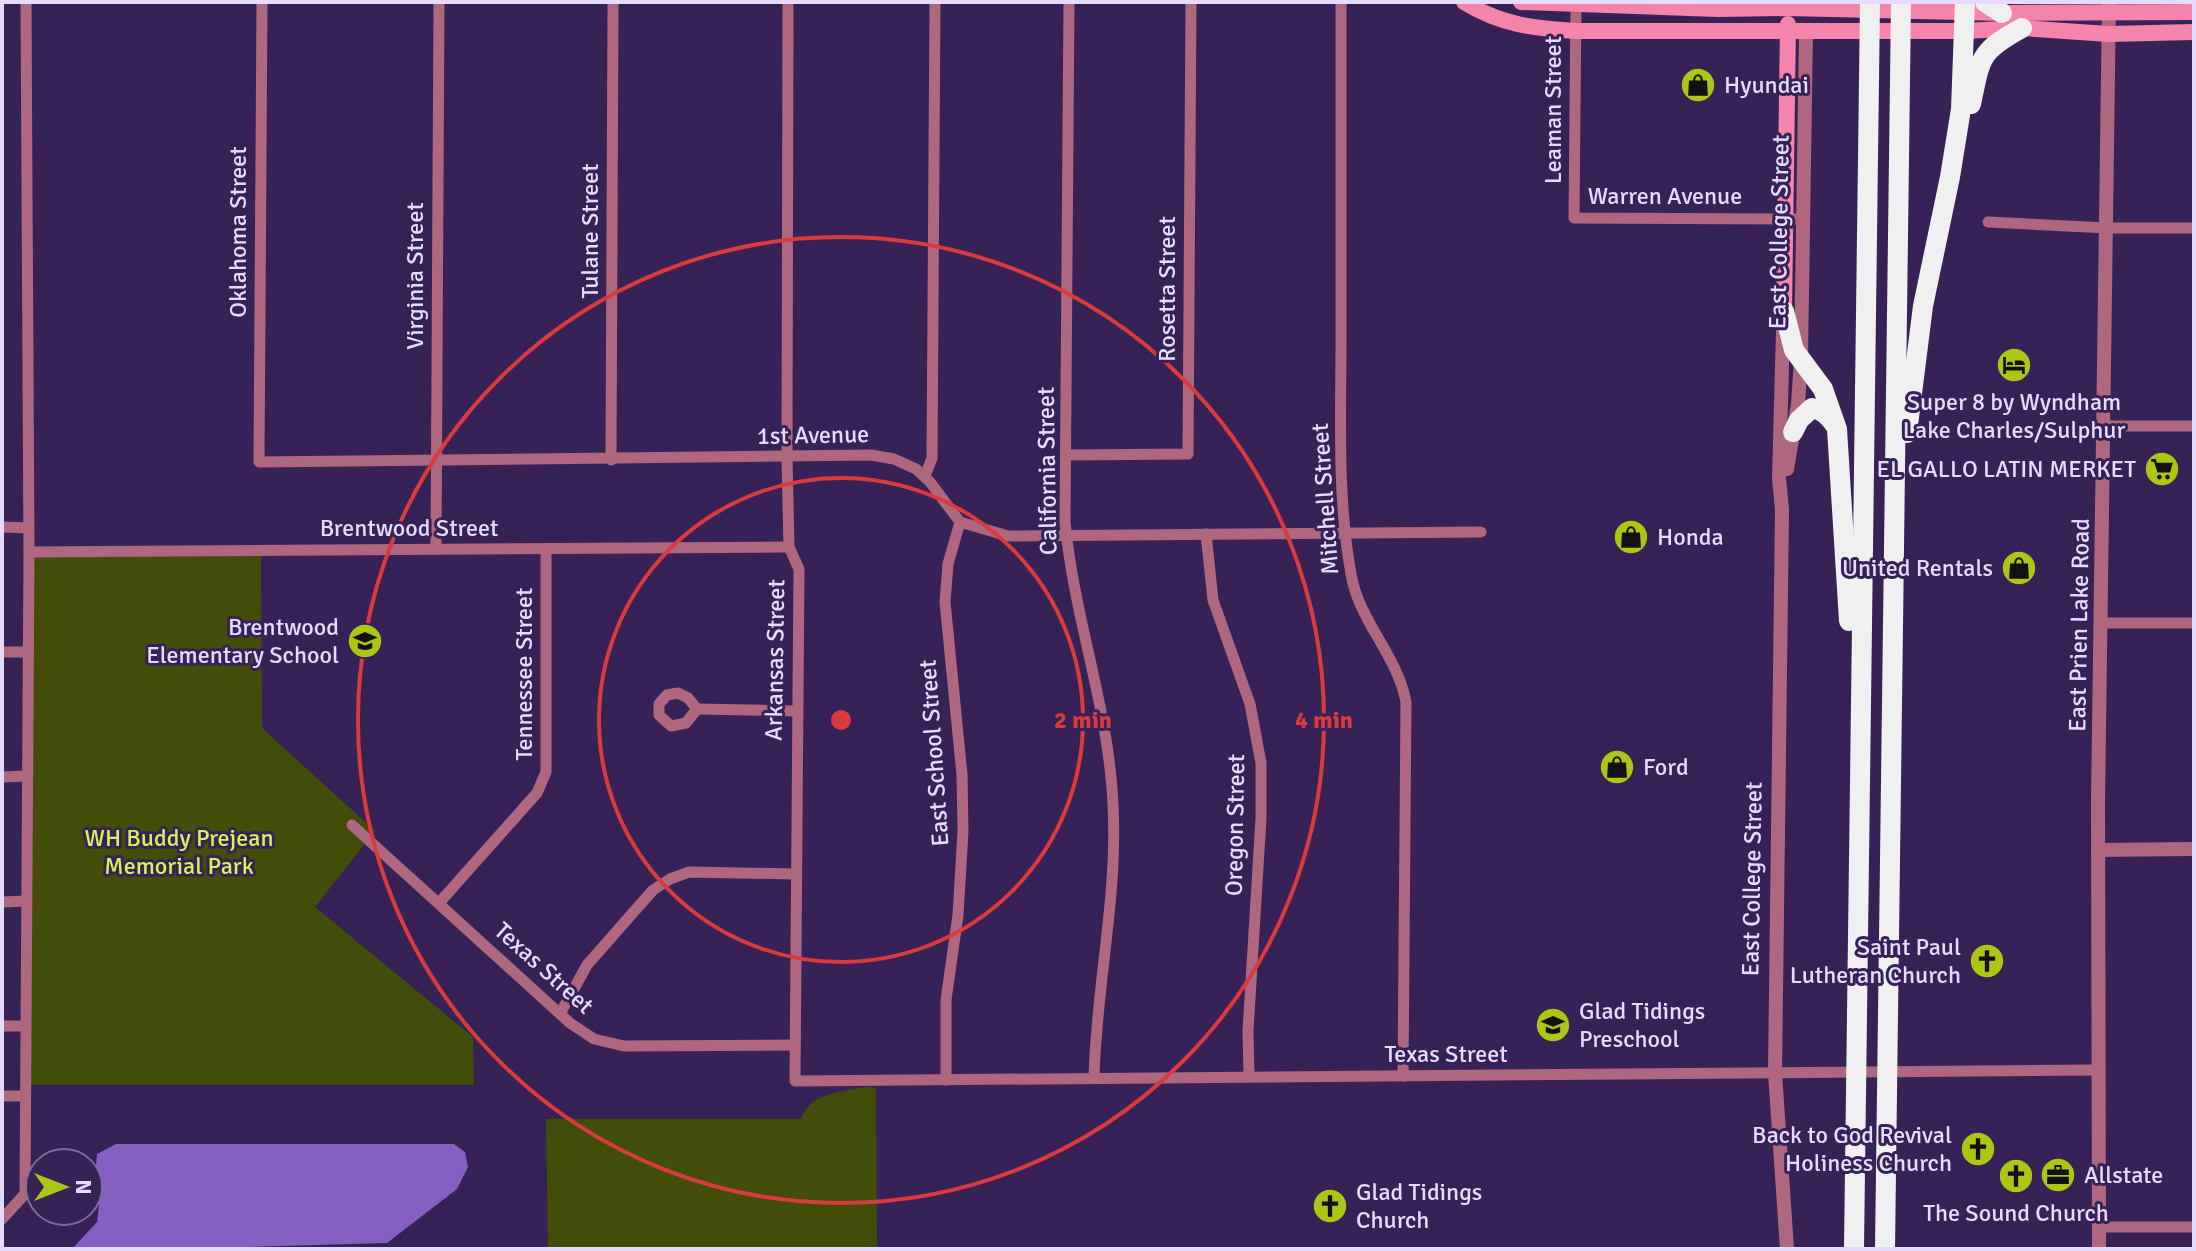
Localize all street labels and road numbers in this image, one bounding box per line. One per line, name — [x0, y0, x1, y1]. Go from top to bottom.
street label: Leaman Street — [1538, 36, 1568, 184]
street label: East College Street — [1762, 134, 1796, 330]
street label: Oklahoma Street — [223, 146, 253, 318]
street label: Tulane Street — [575, 163, 605, 299]
street label: Warren Avenue — [1588, 181, 1742, 211]
street label: Virginia Street — [400, 202, 430, 350]
street label: Rosetta Street — [1152, 216, 1182, 362]
street label: California Street — [1031, 386, 1063, 556]
street label: 1st Avenue — [757, 419, 869, 451]
street label: Mitchell Street — [1305, 422, 1345, 576]
street label: Brentwood Street — [320, 513, 498, 543]
street label: East Prien Lake Road — [2062, 518, 2096, 732]
street label: Arkansas Street — [759, 579, 791, 741]
street label: Tennessee Street — [509, 588, 539, 760]
street label: East School Street — [913, 659, 955, 847]
street label: Oregon Street — [1219, 754, 1251, 896]
street label: East College Street — [1735, 781, 1769, 977]
street label: Texas Street — [488, 916, 600, 1020]
street label: Texas Street — [1384, 1039, 1508, 1069]

